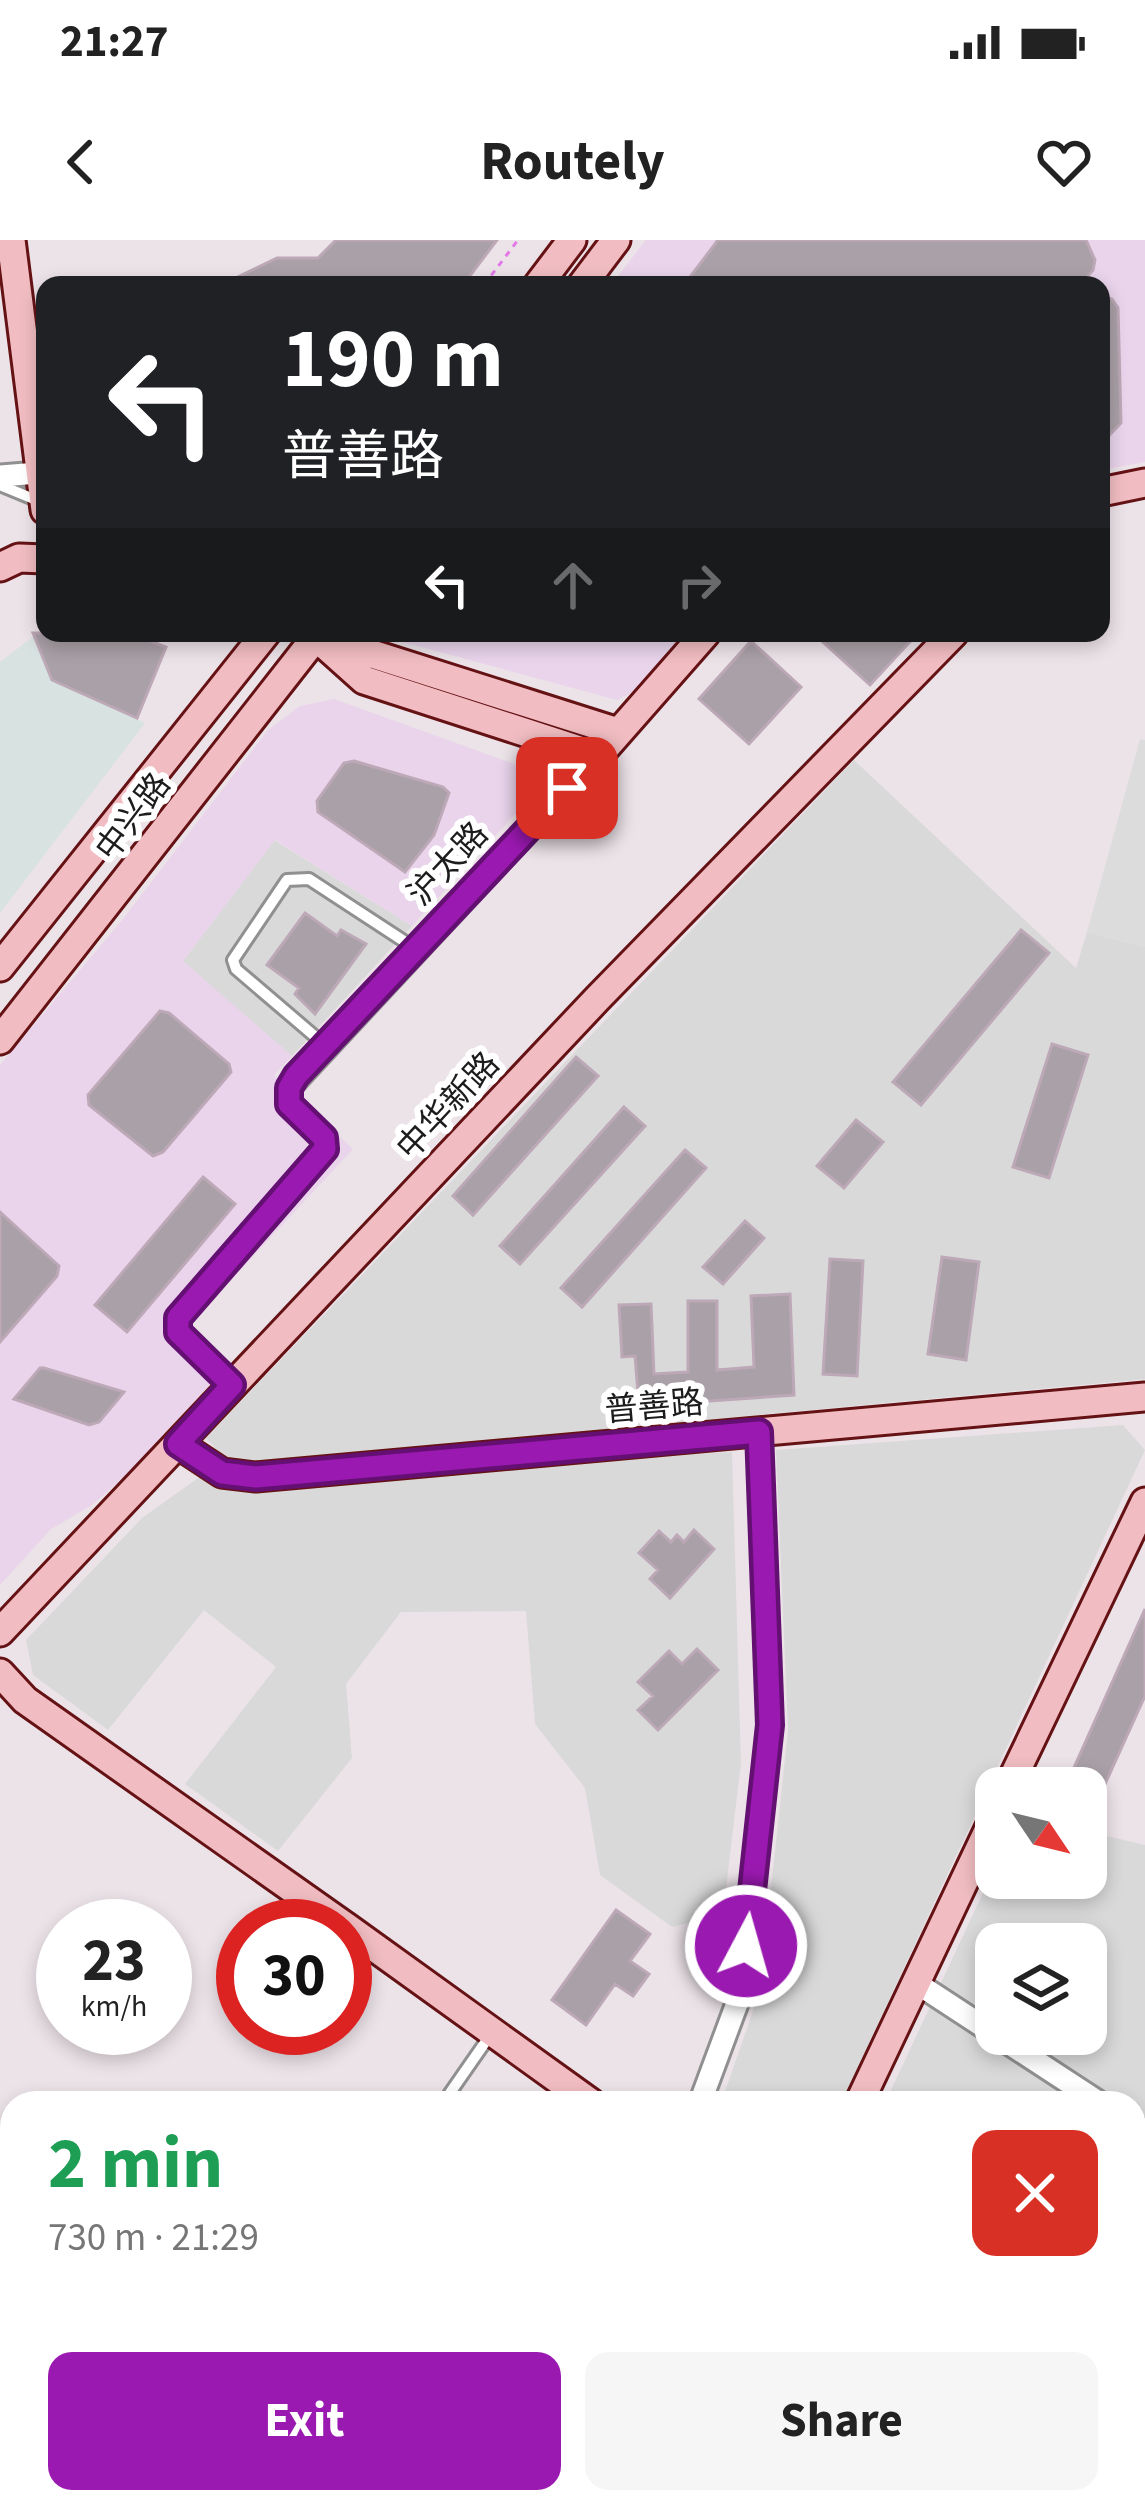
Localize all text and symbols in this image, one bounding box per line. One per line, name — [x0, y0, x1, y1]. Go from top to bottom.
text: 21:27 — [60, 10, 169, 74]
text: Routely — [480, 124, 665, 201]
icon: back — [48, 129, 114, 195]
icon: heart — [1031, 129, 1097, 195]
text: 190 m — [282, 300, 504, 420]
icon: left — [84, 324, 240, 480]
text: 普善路 — [282, 419, 444, 496]
icon: left — [414, 552, 480, 618]
icon: ahead — [540, 552, 606, 618]
icon: right — [666, 552, 732, 618]
pin — [516, 737, 618, 839]
icon: arrive — [534, 755, 600, 821]
street label: 中兴路 — [85, 763, 182, 871]
street label: 沪太路 — [397, 812, 499, 916]
street label: 中华新路 — [386, 1042, 510, 1170]
street label: 普善路 — [603, 1379, 705, 1434]
north arrow — [975, 1767, 1107, 1899]
map controls — [975, 1767, 1107, 2055]
position arrow — [683, 1883, 809, 2009]
speed limit sign: 30 — [216, 1899, 372, 2055]
text: 23 — [82, 1919, 146, 2004]
button: layers — [975, 1923, 1107, 2055]
text: km/h — [81, 1985, 147, 2028]
text: 2 min — [48, 2113, 223, 2216]
button: close — [972, 2130, 1098, 2256]
text: 730 m · 21:29 — [48, 2210, 259, 2266]
button: Exit — [48, 2352, 561, 2490]
button: Share — [585, 2352, 1098, 2490]

